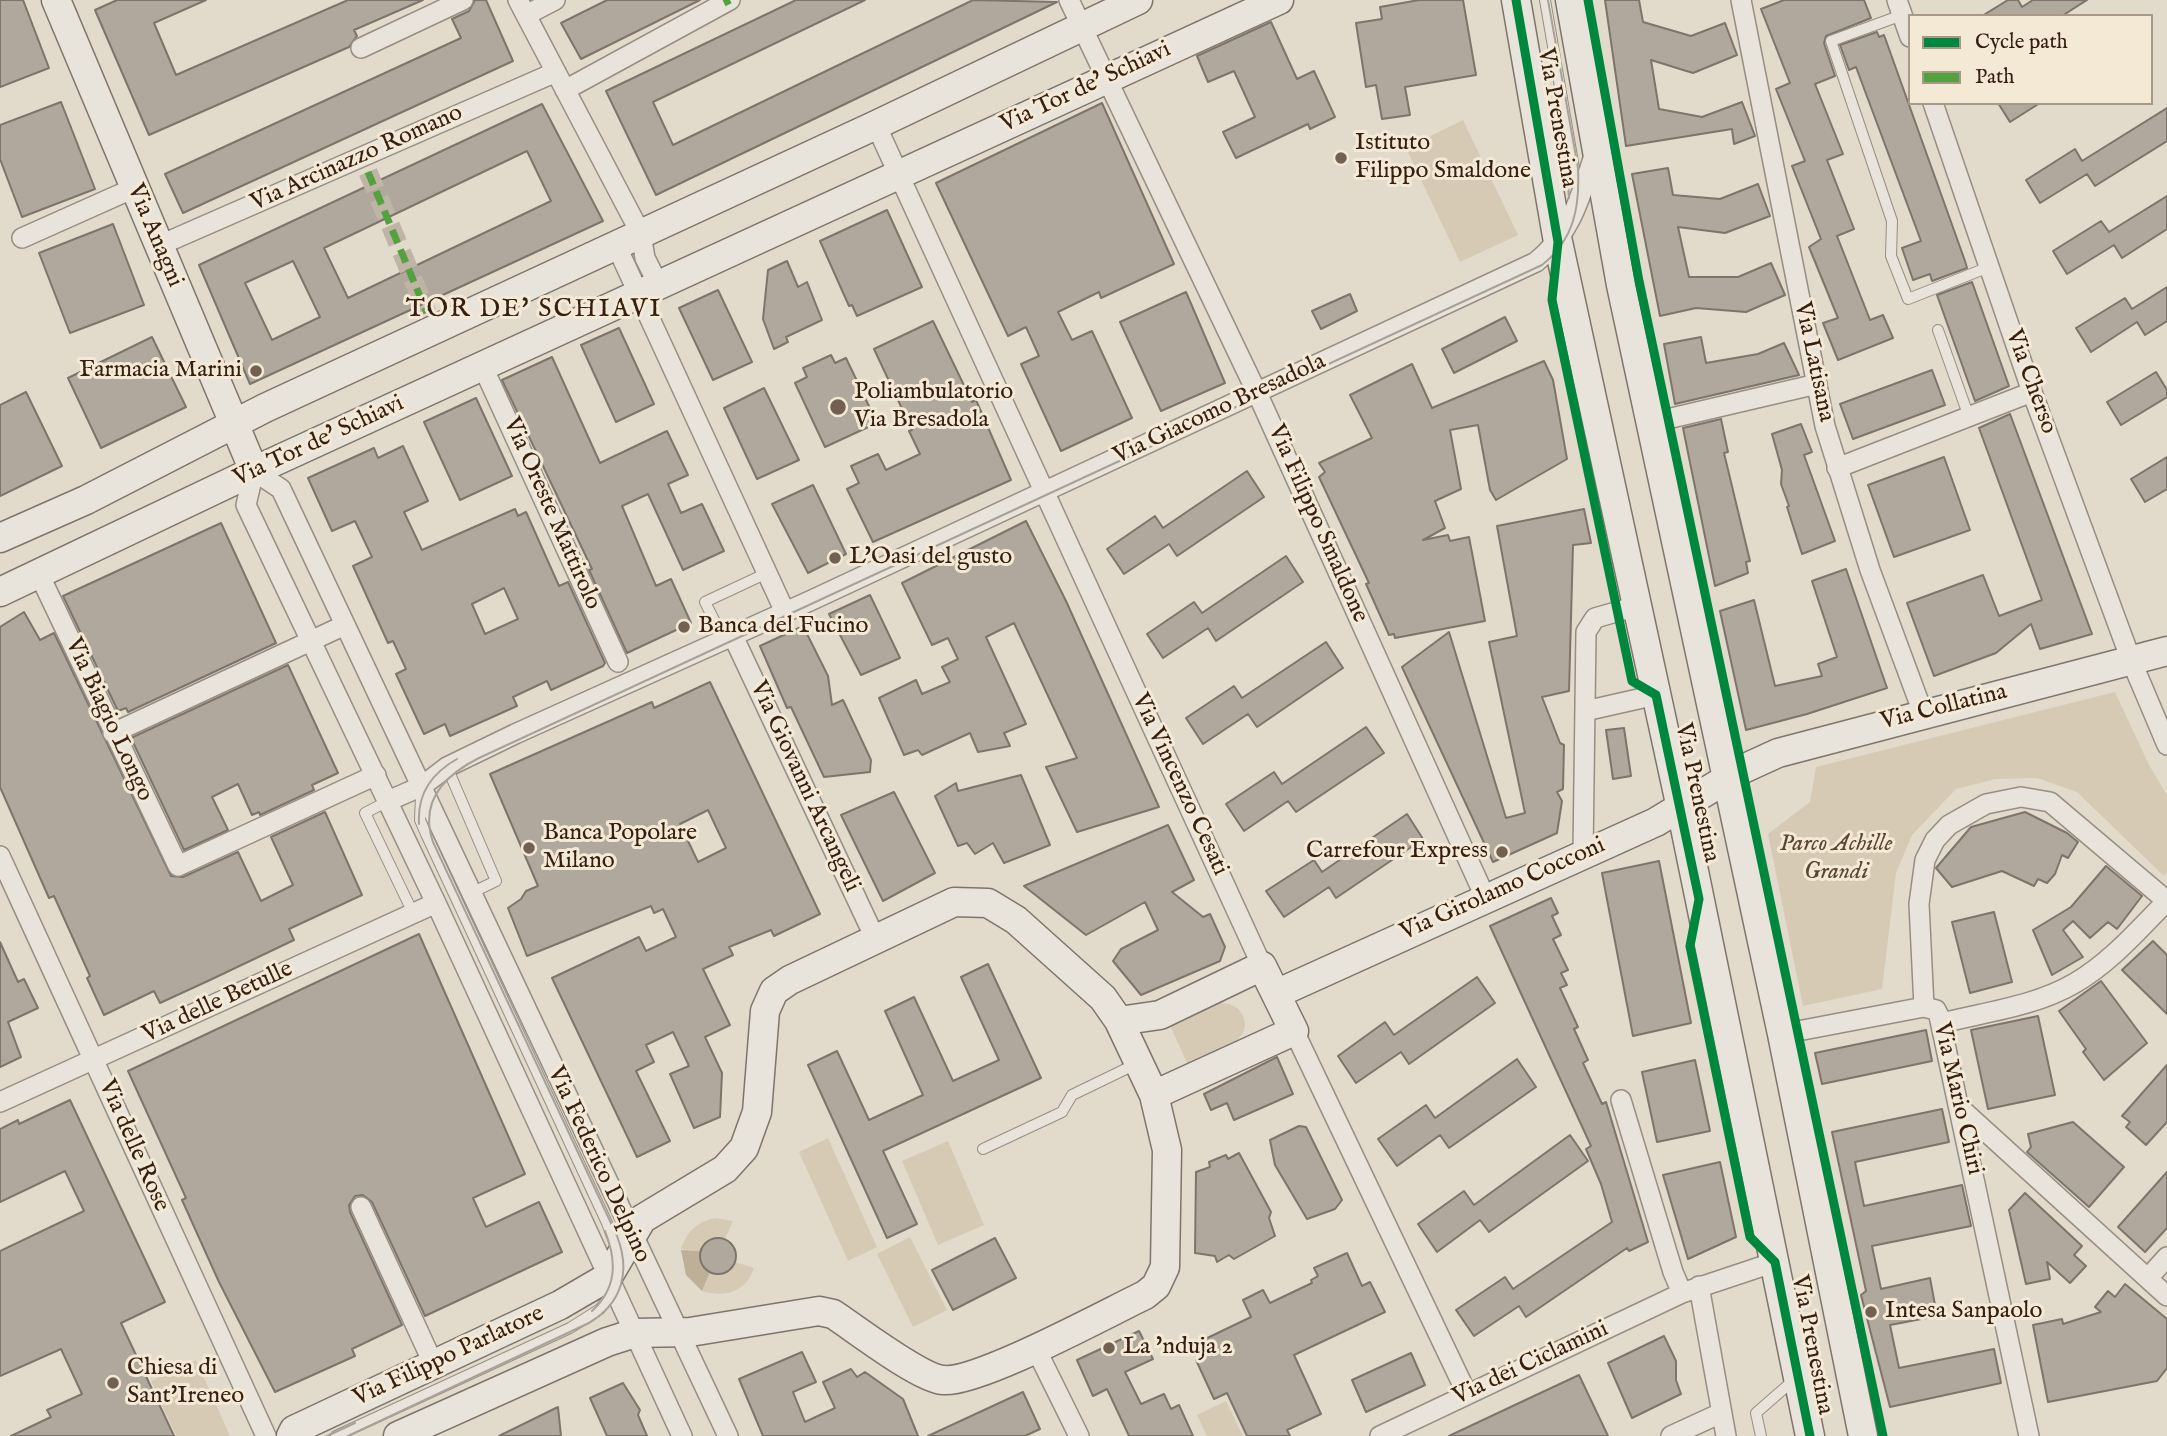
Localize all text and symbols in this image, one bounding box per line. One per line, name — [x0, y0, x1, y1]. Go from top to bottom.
legend — [1908, 14, 2153, 105]
text: Cycle path — [1975, 29, 2068, 56]
street label: Via Tor de' Schiavi — [996, 36, 1176, 140]
street label: Via Prenestina — [1530, 46, 1582, 190]
text: Path — [1975, 64, 2014, 91]
street label: Via Arcinazzo Romano — [247, 99, 467, 219]
place label: Istituto Filippo Smaldone — [1355, 130, 1531, 186]
marker: Istituto Filippo Smaldone — [1333, 150, 1349, 166]
street label: Via Anagni — [119, 180, 189, 292]
district label: TOR DE' SCHIAVI — [408, 295, 660, 327]
street label: Via Latisana — [1786, 299, 1840, 425]
street label: Via Cherso — [1998, 326, 2062, 438]
street label: Via Giacomo Bresadola — [1109, 348, 1331, 472]
place label: Farmacia Marini — [79, 357, 242, 385]
marker: Farmacia Marini — [248, 363, 264, 379]
place label: Poliambulatorio Via Bresadola — [854, 379, 1013, 435]
street label: Via Tor de' Schiavi — [229, 390, 409, 494]
marker: Poliambulatorio Via Bresadola — [828, 397, 848, 417]
street label: Via Oreste Mattirolo — [496, 413, 606, 615]
street label: Via Filippo Smaldone — [1260, 421, 1374, 627]
place label: L'Oasi del gusto — [849, 544, 1012, 572]
marker: L'Oasi del gusto — [827, 550, 843, 566]
place label: Banca del Fucino — [698, 613, 869, 641]
marker: Banca del Fucino — [676, 619, 692, 635]
street label: Via Biagio Longo — [58, 634, 158, 806]
street label: Via Giovanni Arcangeli — [742, 677, 866, 897]
street label: Via Collatina — [1878, 678, 2010, 738]
street label: Via Vincenzo Cesati — [1124, 689, 1234, 881]
street label: Via Prenestina — [1667, 721, 1725, 865]
place label: Banca Popolare Milano — [543, 820, 697, 876]
park label: Parco Achille Grandi — [1780, 831, 1892, 887]
street label: Via Girolamo Cocconi — [1396, 832, 1610, 948]
place label: Carrefour Express — [1306, 838, 1488, 866]
marker: Banca Popolare Milano — [521, 840, 537, 856]
marker: Carrefour Express — [1494, 844, 1510, 860]
street label: Via delle Betulle — [138, 956, 298, 1050]
street label: Via Mario Chiri — [1925, 1020, 1989, 1178]
street label: Via Federico Delpino — [540, 1062, 656, 1268]
street label: Via delle Rose — [91, 1076, 175, 1216]
street label: Via Prenestina — [1783, 1273, 1839, 1417]
place label: Intesa Sanpaolo — [1885, 1298, 2042, 1326]
street label: Via Filippo Parlatore — [349, 1300, 549, 1414]
marker: Intesa Sanpaolo — [1863, 1304, 1879, 1320]
street label: Via dei Ciclamini — [1449, 1315, 1613, 1413]
place label: La 'nduja 2 — [1123, 1334, 1233, 1362]
marker: La 'nduja 2 — [1101, 1340, 1117, 1356]
place label: Chiesa di Sant'Ireneo — [127, 1355, 244, 1411]
marker: Chiesa di Sant'Ireneo — [105, 1375, 121, 1391]

